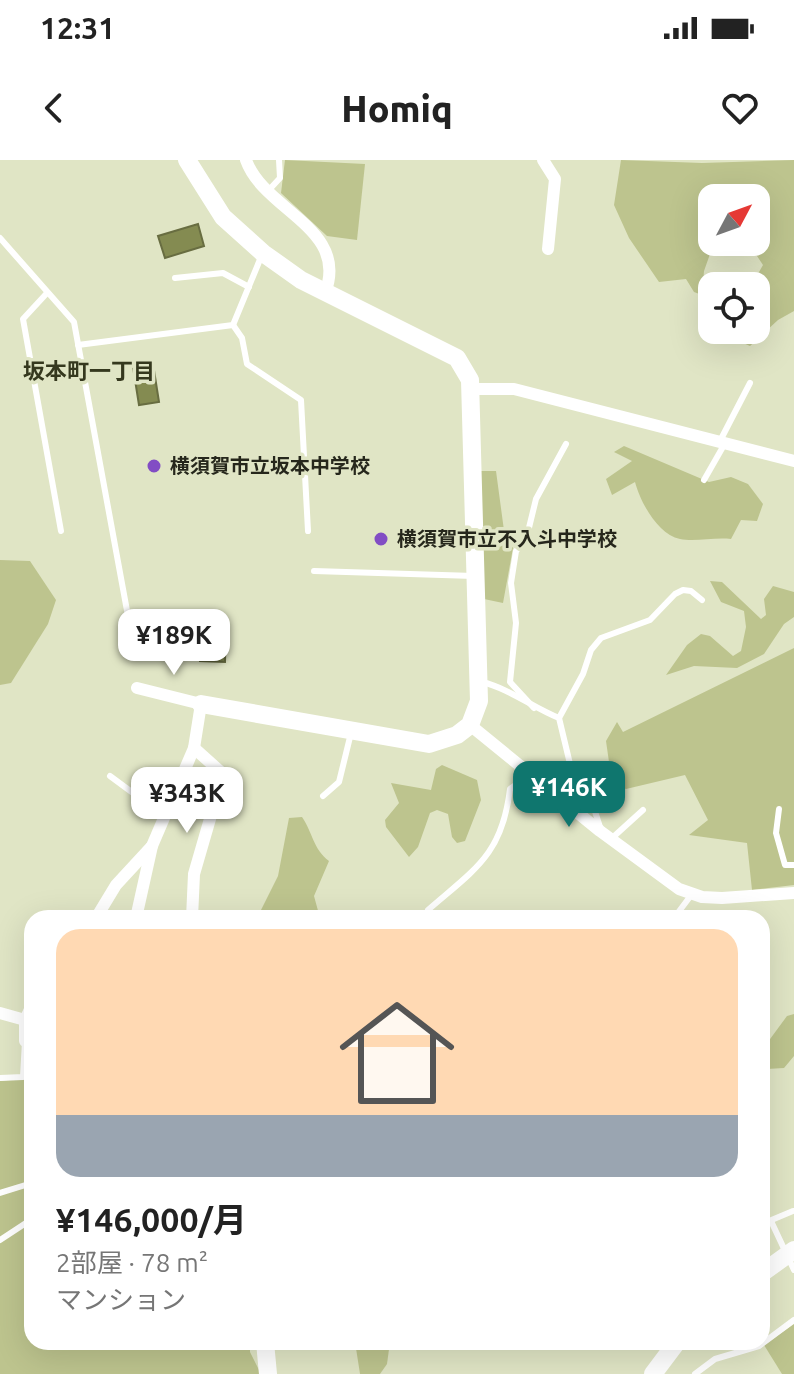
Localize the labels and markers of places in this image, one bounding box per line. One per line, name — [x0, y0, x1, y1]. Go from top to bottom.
place label: 横須賀市立坂本中学校 — [170, 454, 370, 477]
marker: 横須賀市立坂本中学校 — [145, 457, 163, 475]
place label: 横須賀市立不入斗中学校 — [397, 527, 617, 550]
marker: 横須賀市立不入斗中学校 — [372, 530, 390, 548]
pin: ¥189K — [118, 609, 230, 677]
pin: ¥146K — [513, 761, 625, 829]
pin: ¥343K — [131, 767, 243, 835]

